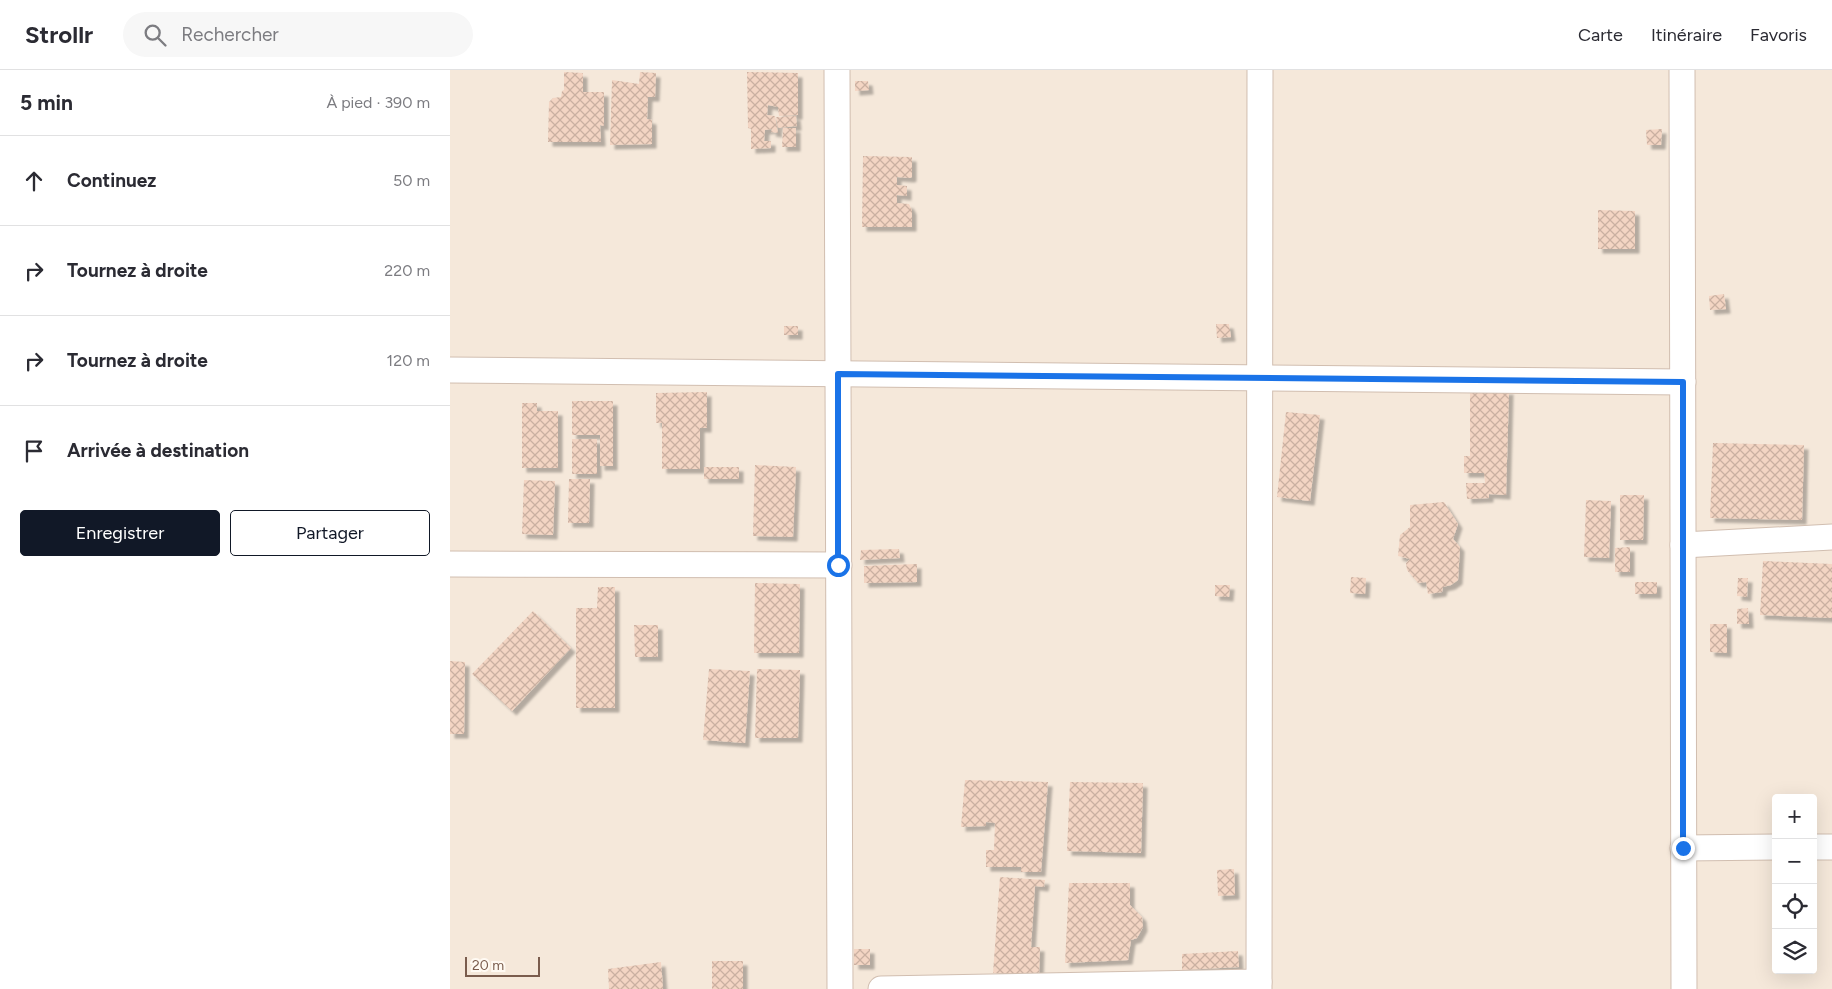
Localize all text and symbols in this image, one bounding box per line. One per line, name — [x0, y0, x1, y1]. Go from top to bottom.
search box — [123, 12, 473, 57]
text: Strollr — [25, 20, 93, 49]
icon: search — [141, 21, 169, 49]
text: Rechercher — [181, 23, 279, 46]
text: Carte — [1578, 24, 1623, 46]
text: Itinéraire — [1651, 24, 1722, 46]
text: Favoris — [1750, 24, 1807, 46]
text: 5 min — [20, 90, 73, 115]
text: À pied · 390 m — [326, 93, 430, 112]
icon: ahead — [20, 167, 48, 195]
text: Continuez — [67, 169, 156, 192]
text: 50 m — [393, 171, 430, 190]
icon: right — [20, 257, 48, 285]
text: Tournez à droite — [67, 259, 208, 282]
text: 220 m — [384, 261, 430, 280]
icon: right — [20, 347, 48, 375]
text: Tournez à droite — [67, 349, 208, 372]
text: 120 m — [387, 351, 430, 370]
icon: arrive — [20, 437, 48, 465]
text: Arrivée à destination — [67, 439, 249, 462]
button: Enregistrer — [20, 510, 220, 556]
button: Partager — [230, 510, 430, 556]
route start — [827, 554, 850, 577]
map controls — [1772, 794, 1817, 974]
button: + — [1772, 794, 1817, 839]
route end — [1672, 837, 1695, 860]
button: − — [1772, 839, 1817, 884]
button: locate — [1772, 884, 1817, 929]
button: layers — [1772, 929, 1817, 974]
scale bar — [465, 954, 540, 977]
text: 20 m — [472, 957, 504, 974]

